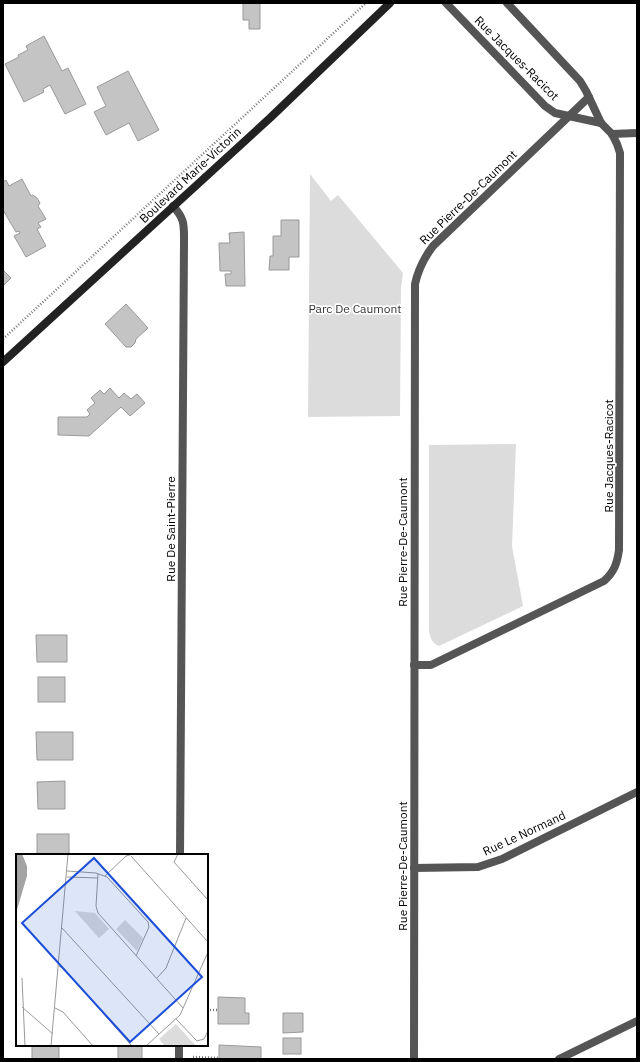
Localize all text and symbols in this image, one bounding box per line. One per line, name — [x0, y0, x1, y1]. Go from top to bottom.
street label: Rue Jacques-Racicot — [472, 13, 562, 103]
street label: Boulevard Marie-Victorin — [136, 124, 244, 226]
street label: Rue Pierre-De-Caumont — [416, 147, 520, 247]
park label: Parc De Caumont — [308, 301, 402, 316]
street label: Rue Jacques-Racicot — [601, 399, 616, 513]
street label: Rue De Saint-Pierre — [163, 476, 178, 582]
street label: Rue Pierre-De-Caumont — [395, 477, 410, 607]
street label: Rue Pierre-De-Caumont — [395, 801, 410, 931]
street label: Rue Le Normand — [480, 807, 568, 859]
inset map — [16, 854, 208, 1046]

